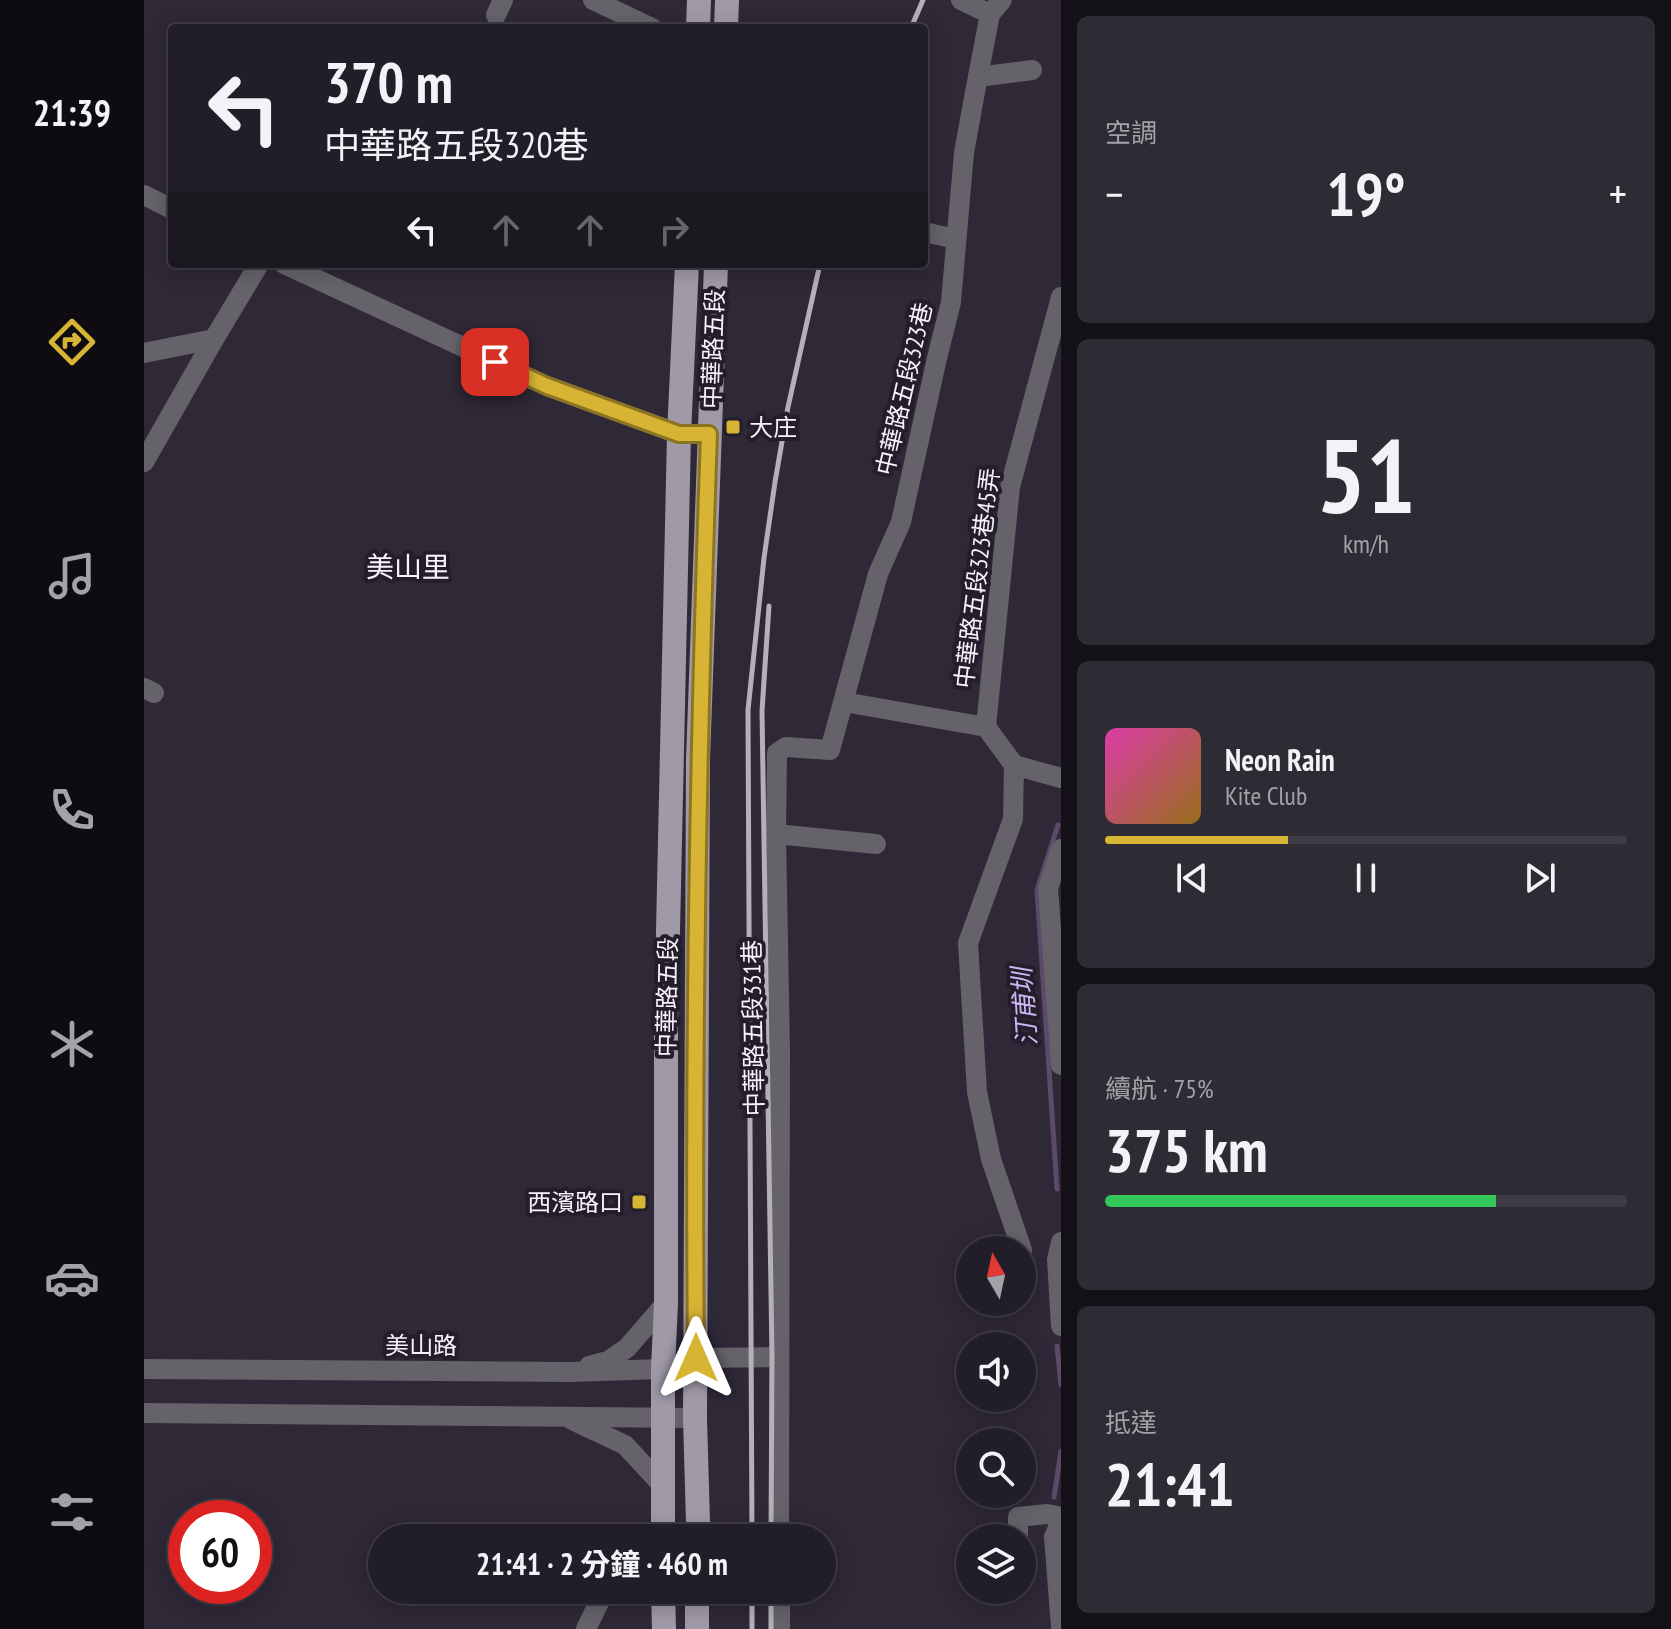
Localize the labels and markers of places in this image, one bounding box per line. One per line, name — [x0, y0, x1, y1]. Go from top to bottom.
pin — [461, 328, 529, 396]
place label: 大庄 — [749, 412, 797, 443]
marker: 大庄 — [724, 418, 742, 436]
place label: 西濱路口 — [527, 1187, 623, 1218]
marker: 西濱路口 — [630, 1193, 648, 1211]

